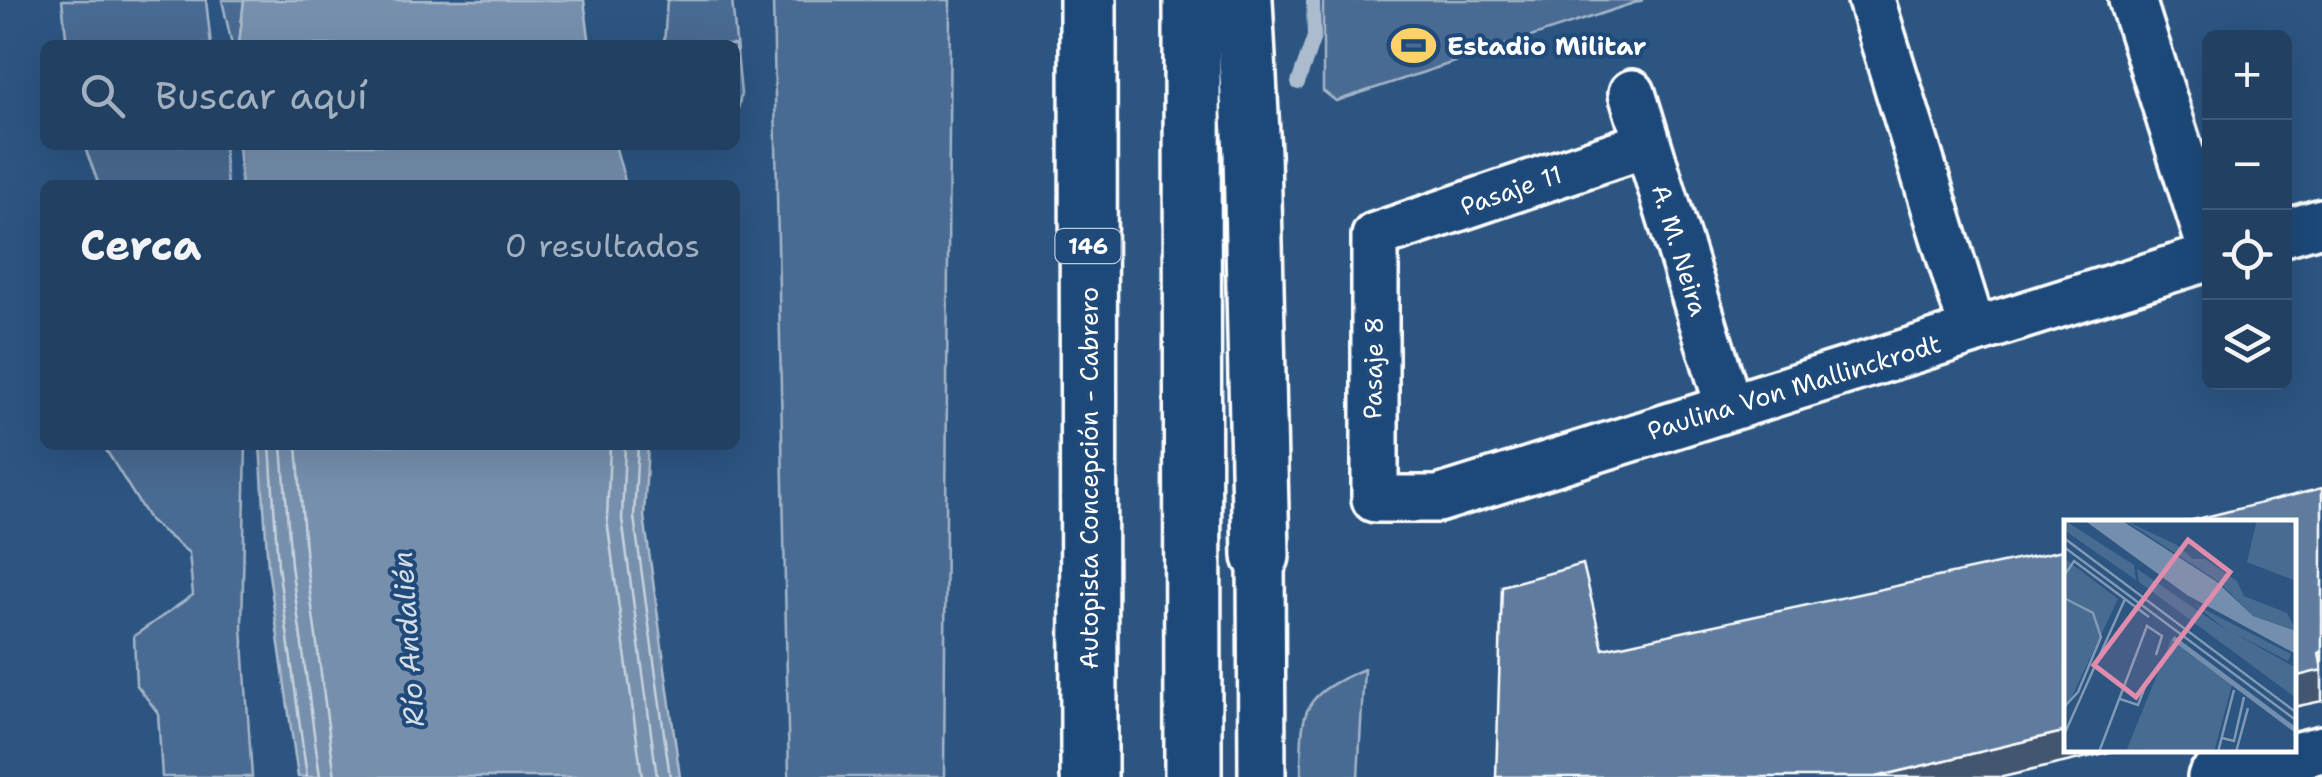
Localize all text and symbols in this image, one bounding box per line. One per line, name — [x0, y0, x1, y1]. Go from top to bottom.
sports icon: Estadio Militar — [1390, 22, 1438, 70]
place label: Estadio Militar — [1447, 29, 1646, 63]
map controls — [2202, 30, 2292, 390]
button: + — [2202, 30, 2292, 120]
search box — [40, 40, 740, 150]
icon: search — [75, 68, 130, 123]
text: Buscar aquí — [155, 70, 368, 121]
button: − — [2202, 120, 2292, 210]
street label: Pasaje 11 — [1456, 157, 1566, 223]
street label: A. M. Neira — [1644, 180, 1716, 320]
button: locate — [2202, 210, 2292, 300]
text: Cerca — [80, 217, 201, 273]
text: 0 resultados — [505, 224, 700, 267]
road number: 146 — [1056, 229, 1120, 263]
street label: Autopista Concepción - Cabrero — [1072, 287, 1106, 669]
button: layers — [2202, 300, 2292, 390]
street label: Pasaje 8 — [1355, 316, 1391, 420]
street label: Paulina Von Mallinckrodt — [1643, 326, 1945, 448]
inset map — [2064, 520, 2297, 752]
water label: Río Andalién — [383, 550, 433, 728]

